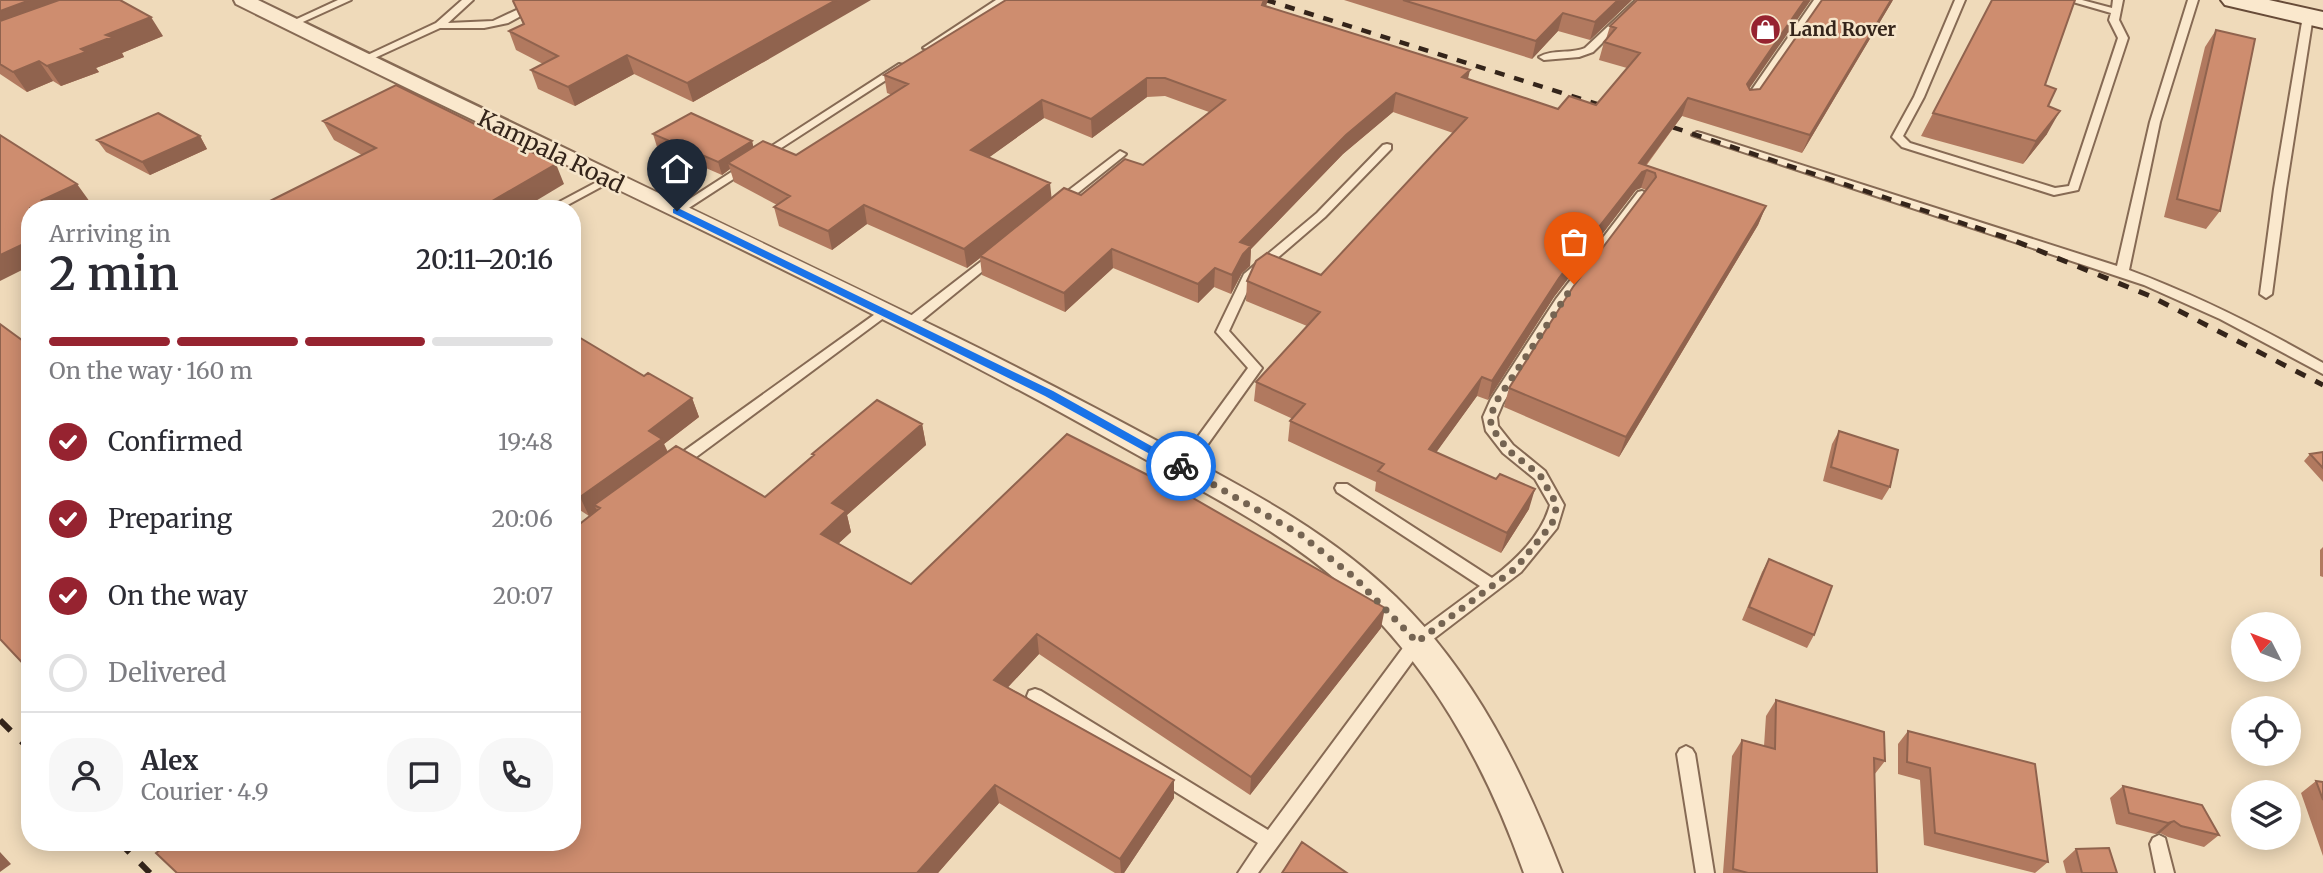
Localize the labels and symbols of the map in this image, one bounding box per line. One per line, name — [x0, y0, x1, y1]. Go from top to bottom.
shop icon: Land Rover — [1749, 12, 1783, 46]
place label: Land Rover — [1789, 17, 1896, 41]
street label: Kampala Road — [473, 103, 629, 199]
pin — [647, 139, 707, 211]
pin — [1544, 212, 1604, 284]
courier — [1146, 431, 1216, 501]
north arrow — [2231, 612, 2301, 682]

